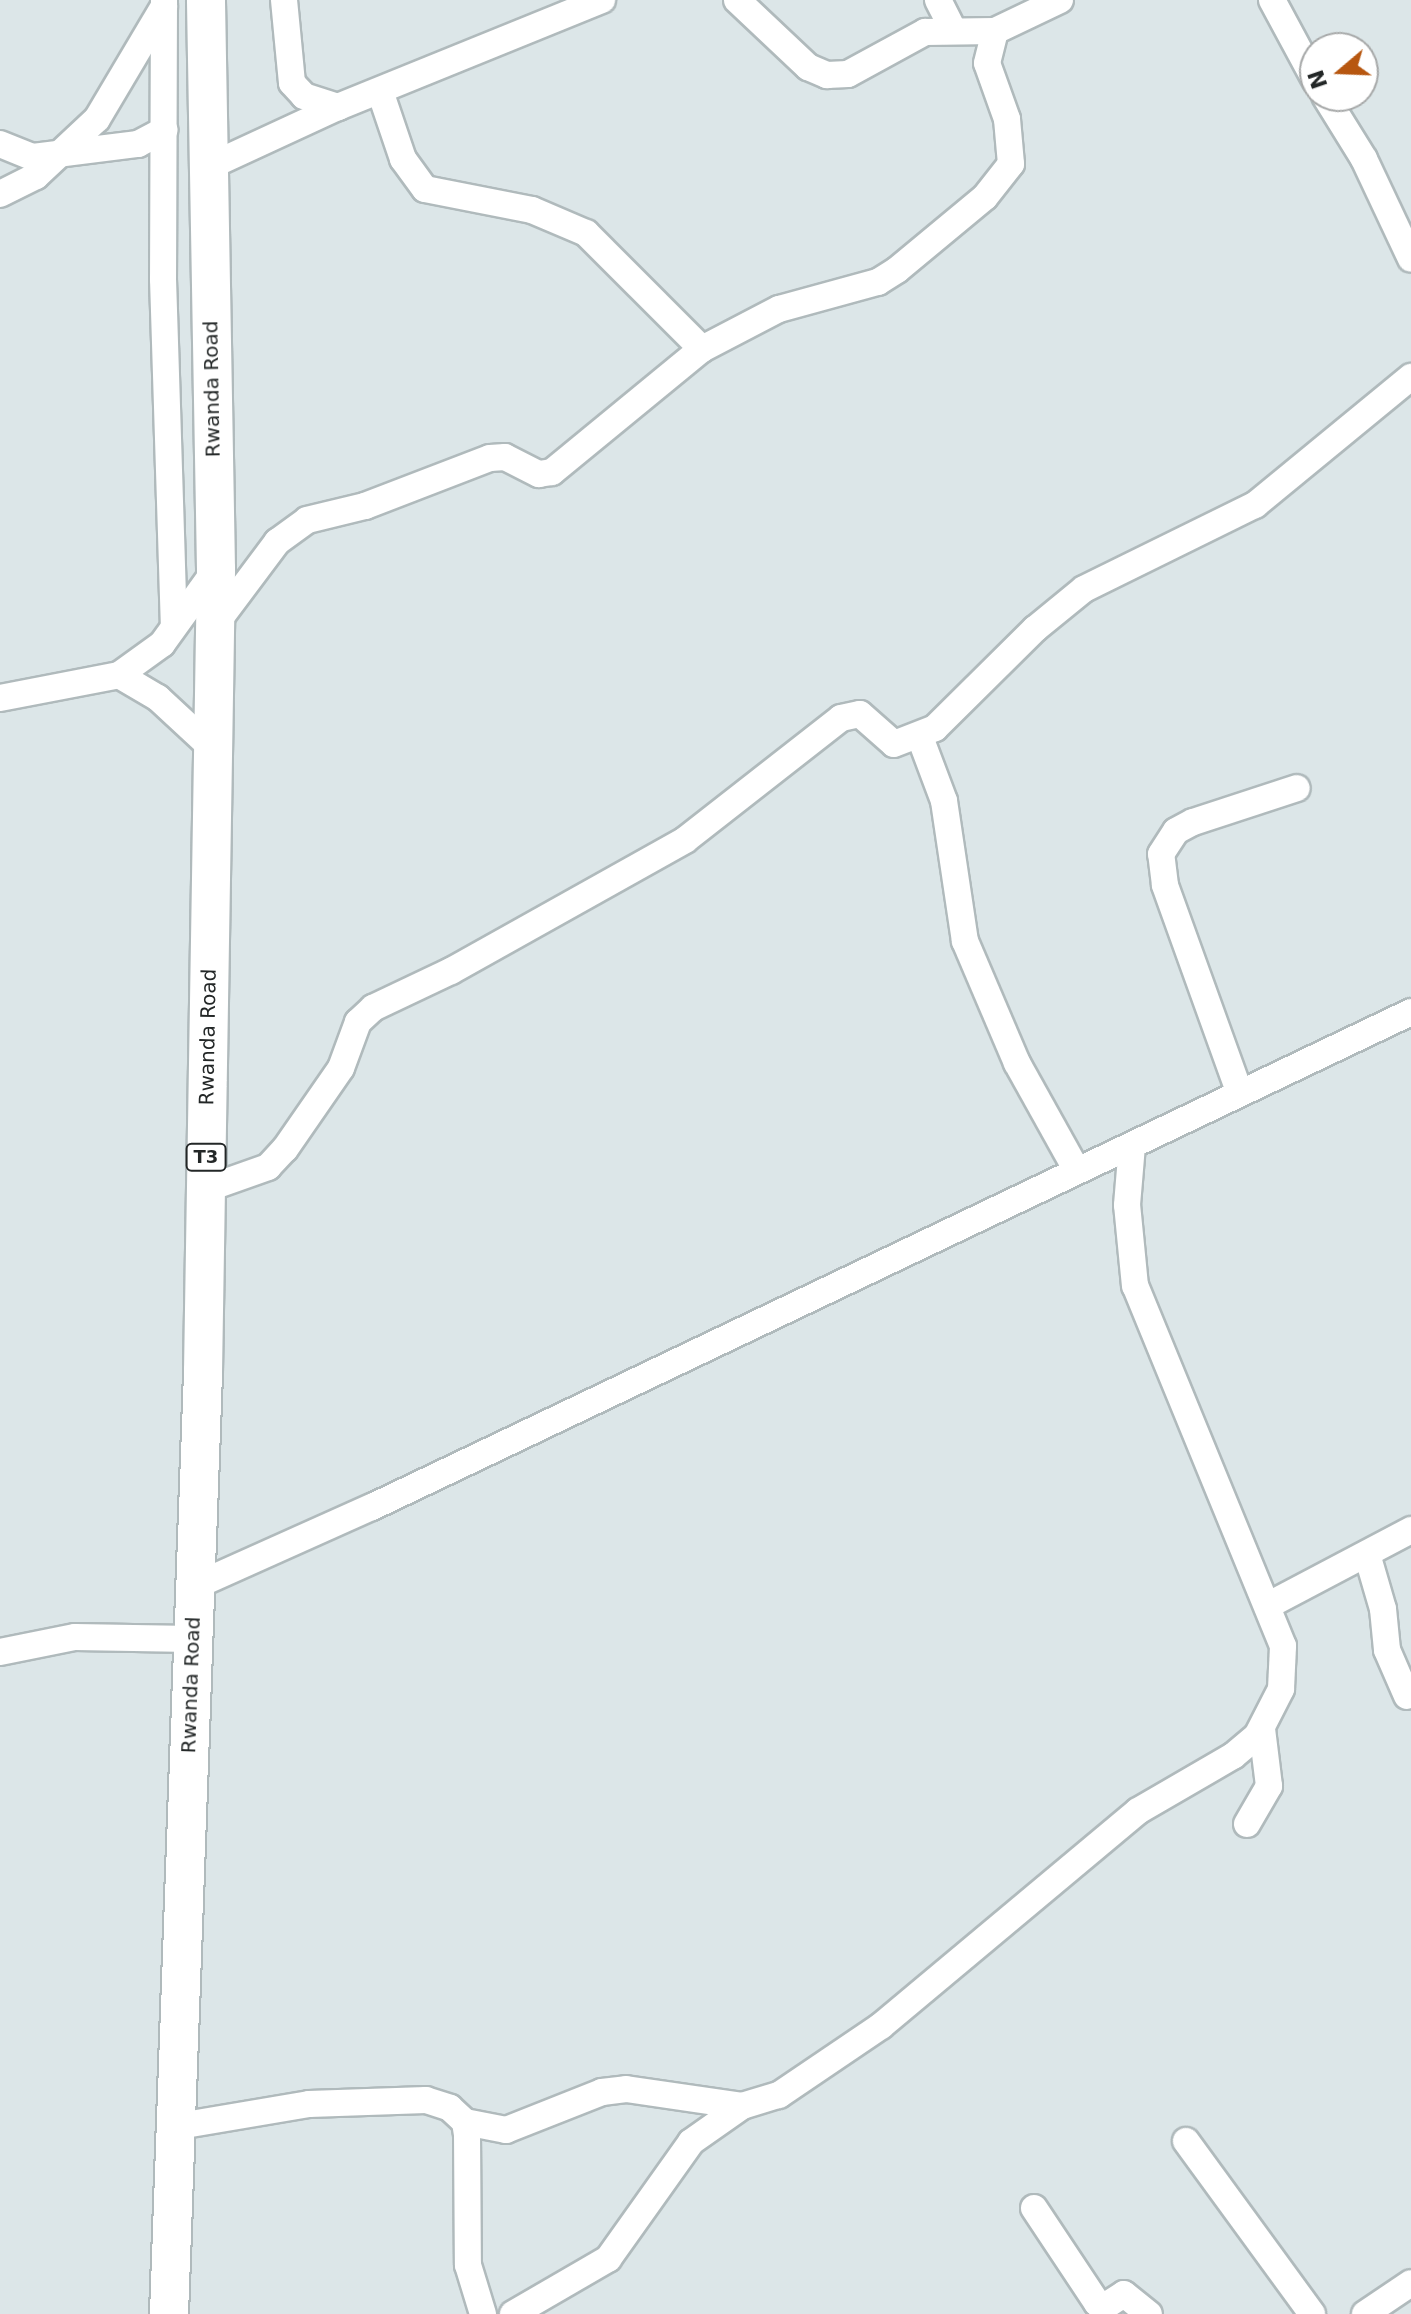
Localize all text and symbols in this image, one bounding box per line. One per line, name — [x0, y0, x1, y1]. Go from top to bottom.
north arrow — [1299, 32, 1379, 112]
text: N — [1303, 67, 1333, 92]
street label: Rwanda Road — [199, 320, 225, 458]
street label: Rwanda Road — [195, 968, 221, 1106]
road number: T3 — [184, 1143, 228, 1171]
street label: Rwanda Road — [177, 1616, 205, 1754]

